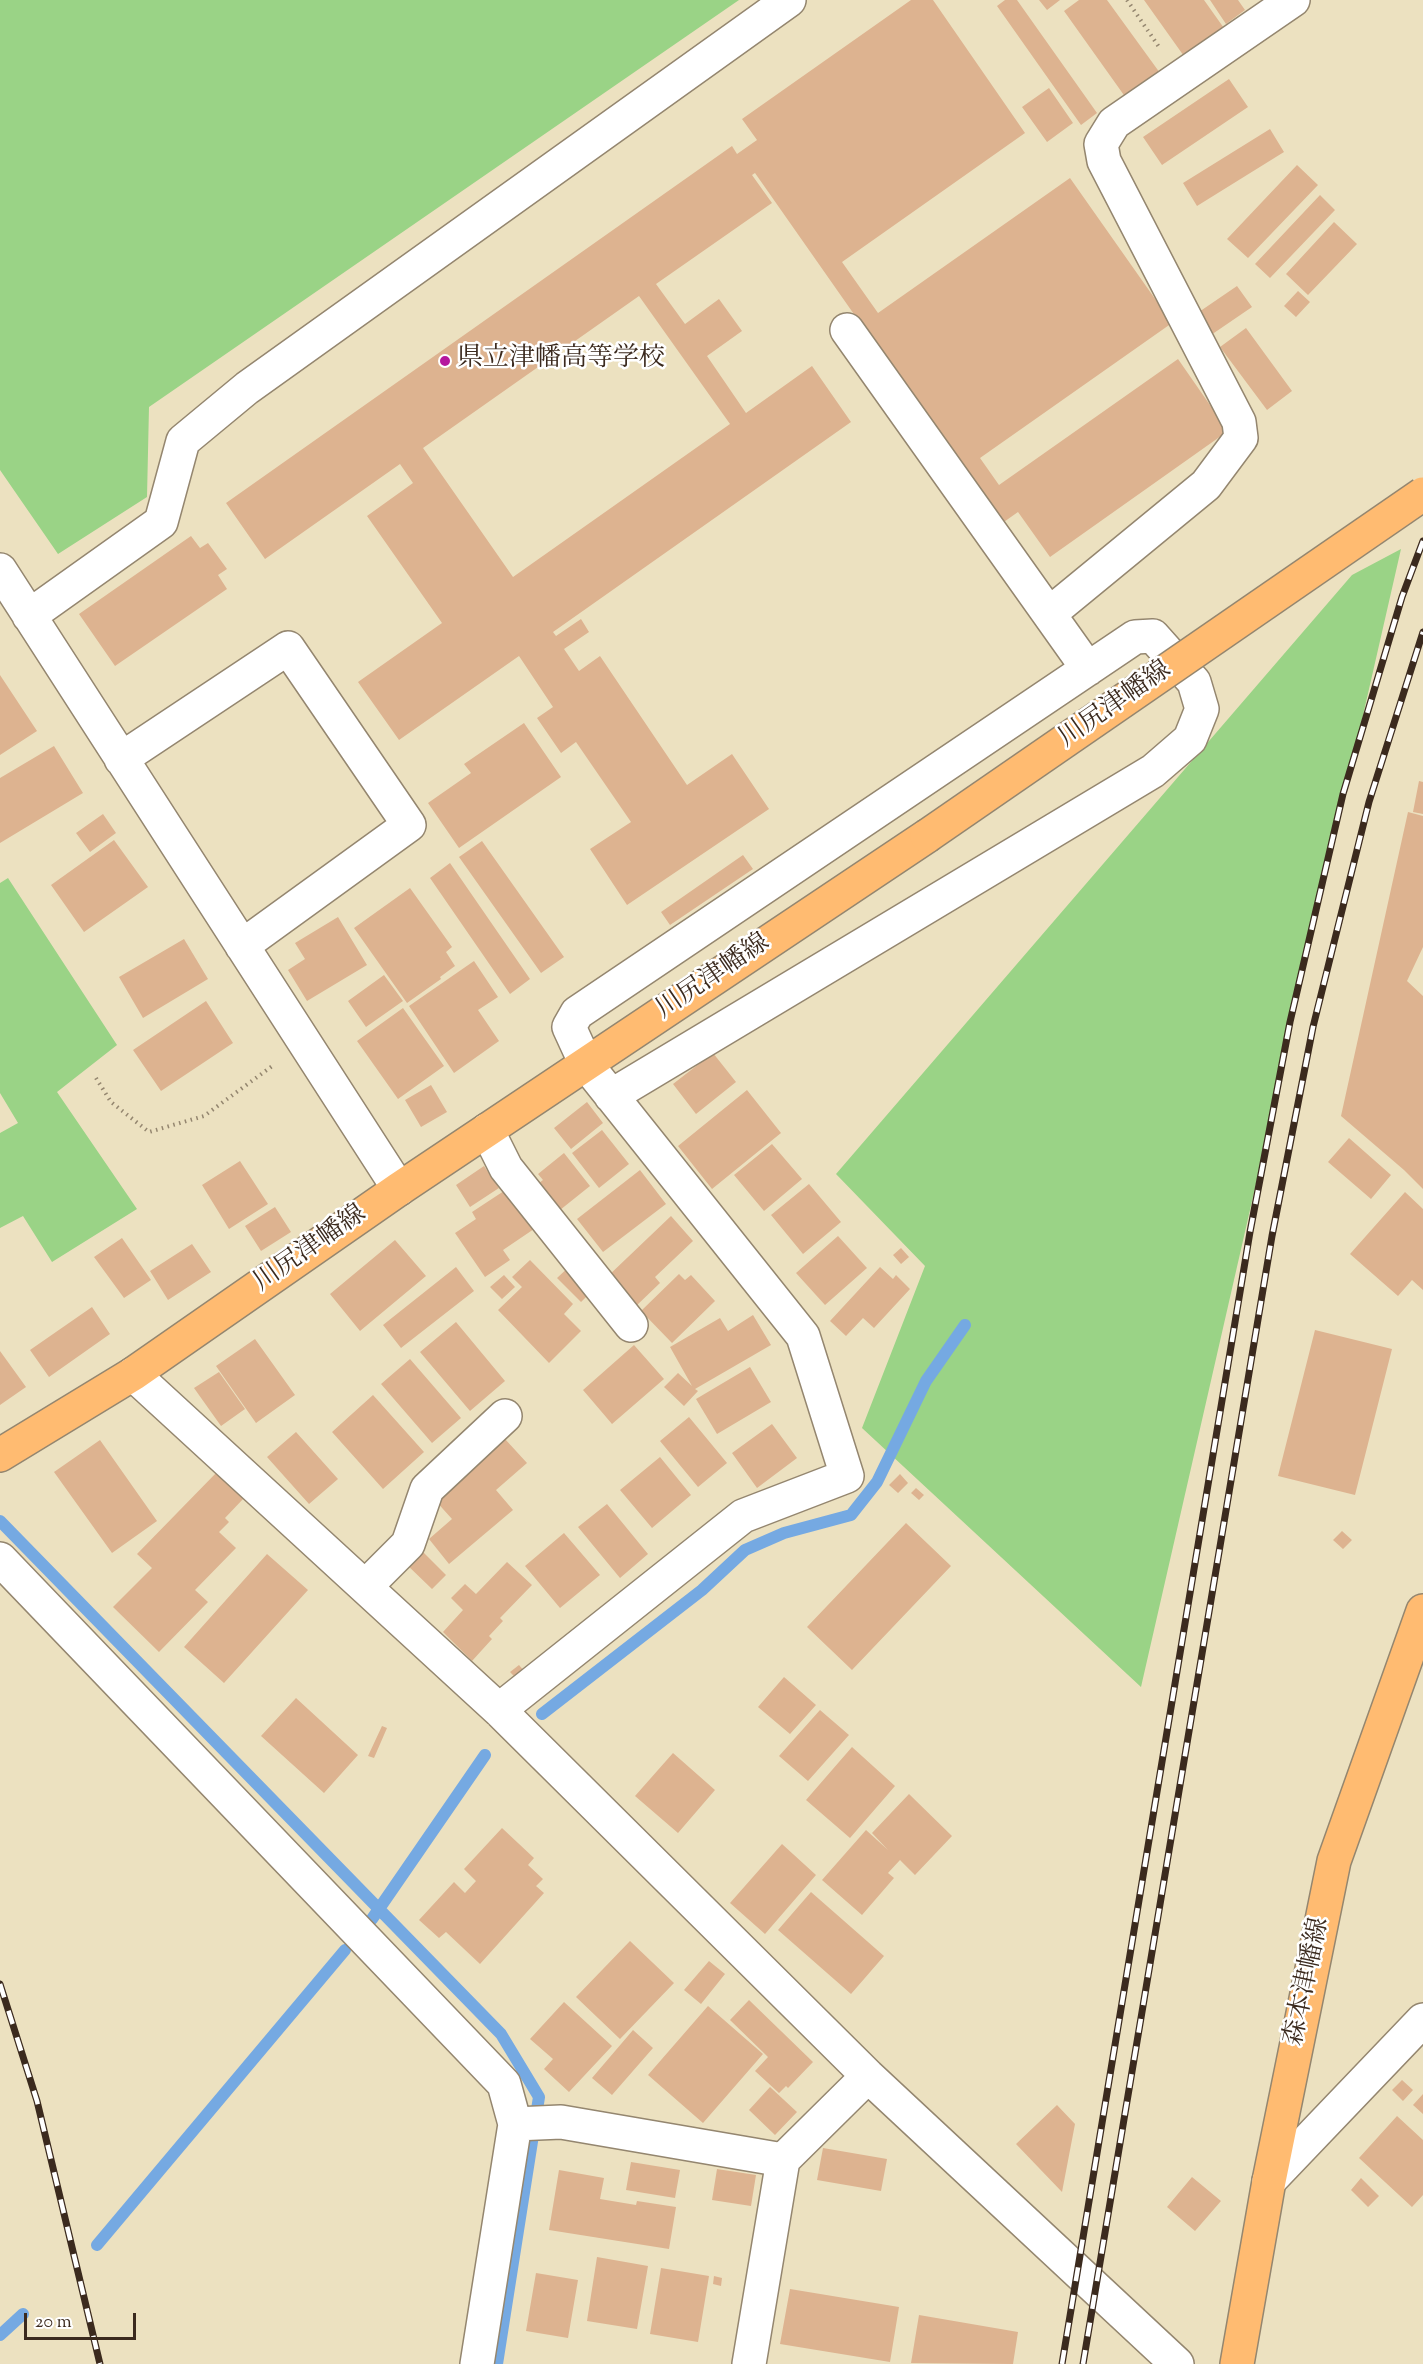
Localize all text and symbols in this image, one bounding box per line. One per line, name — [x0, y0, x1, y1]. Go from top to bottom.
place label: 県立津幡高等学校 — [457, 345, 665, 377]
marker: 県立津幡高等学校 — [438, 354, 452, 368]
street label: 川尻津幡線 — [1054, 656, 1178, 756]
street label: 川尻津幡線 — [651, 929, 777, 1027]
street label: 川尻津幡線 — [249, 1200, 373, 1300]
street label: 森本津幡線 — [1280, 1915, 1338, 2049]
scale bar — [27, 2301, 140, 2339]
text: 20 m — [35, 2310, 72, 2336]

